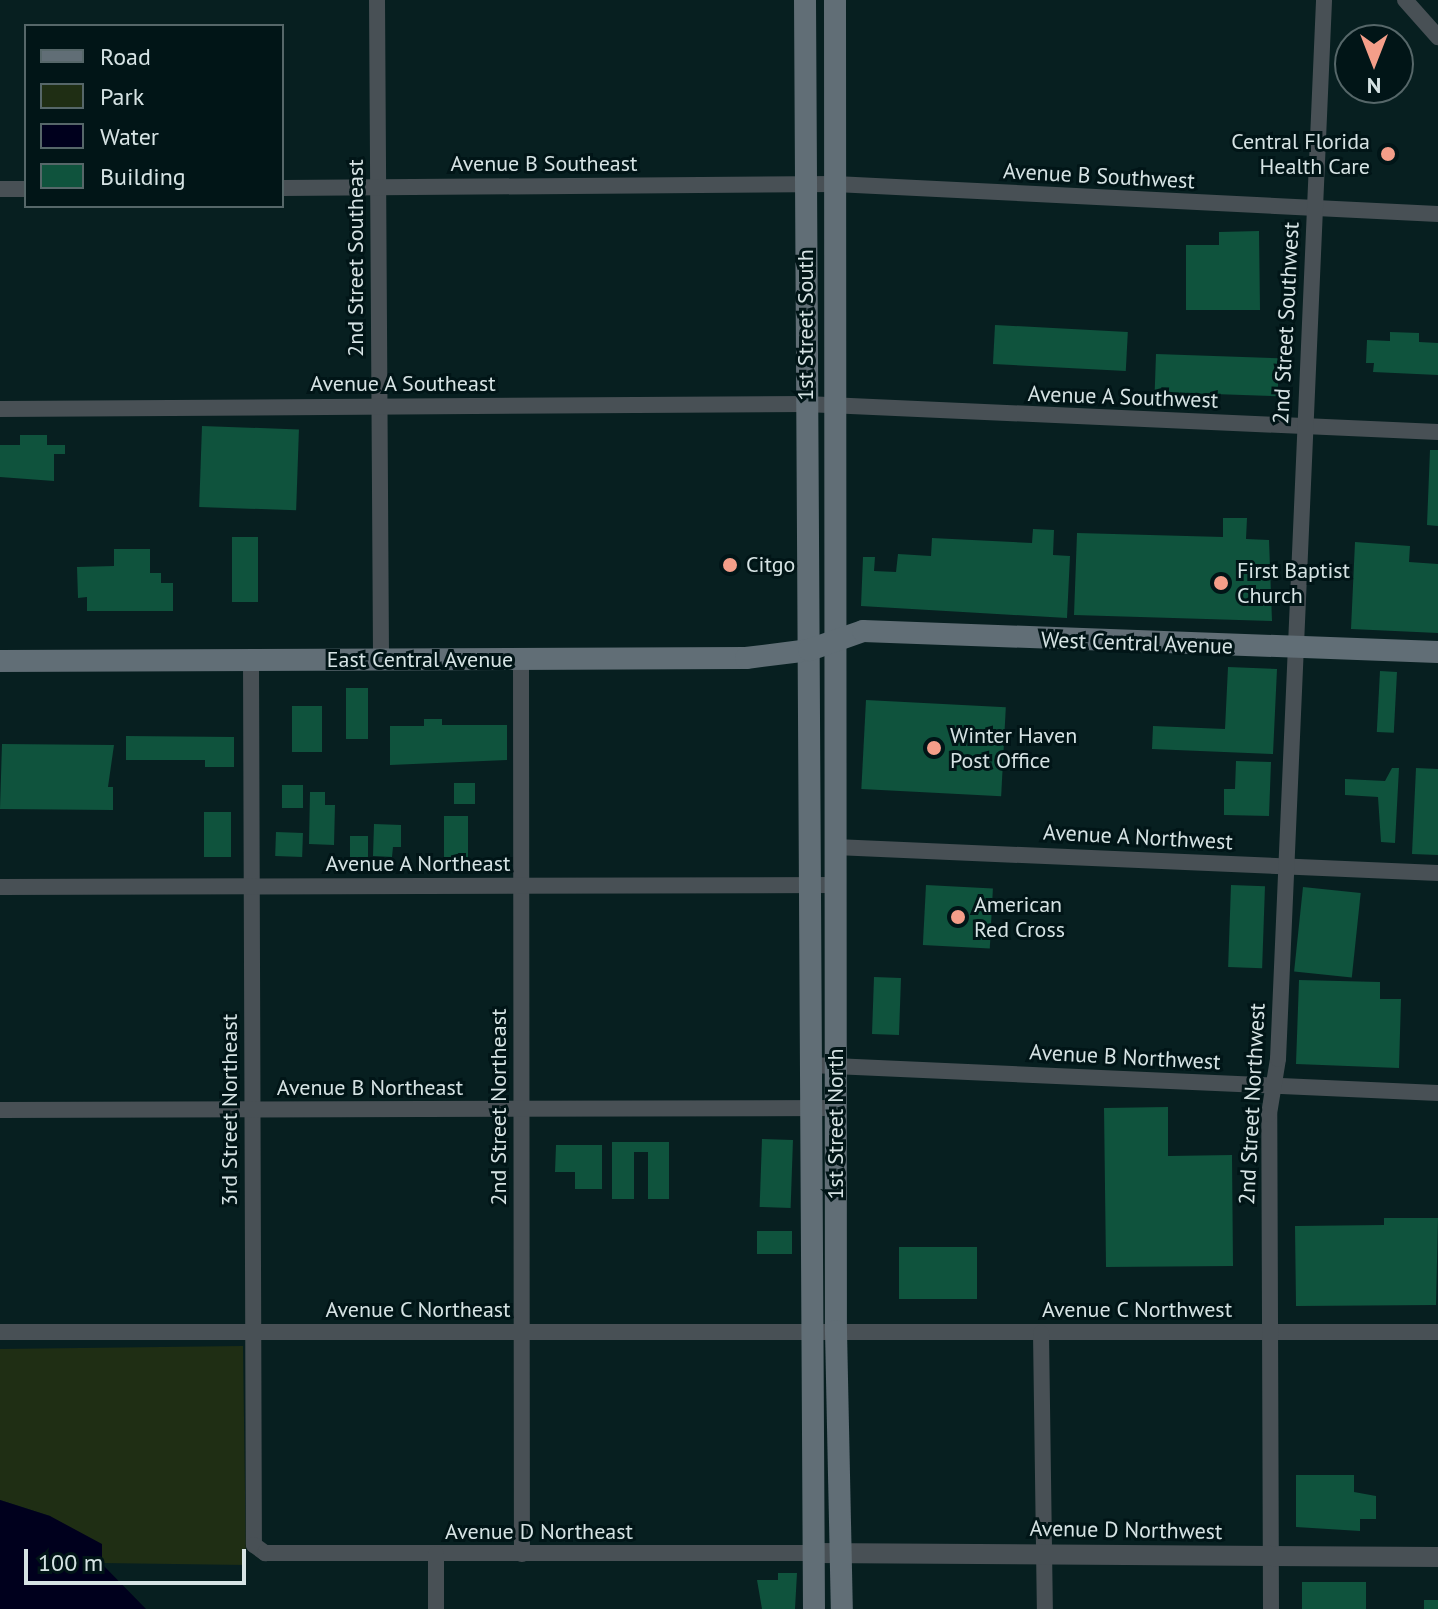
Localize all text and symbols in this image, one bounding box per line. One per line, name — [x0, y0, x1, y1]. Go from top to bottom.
legend — [24, 24, 284, 208]
north arrow — [1334, 24, 1414, 104]
text: Road — [100, 41, 151, 72]
text: N — [1367, 72, 1381, 100]
text: Park — [100, 81, 144, 112]
text: Water — [100, 121, 159, 152]
place label: Central Florida Health Care — [1231, 128, 1370, 180]
marker: Central Florida Health Care — [1377, 143, 1399, 165]
street label: Avenue B Southeast — [451, 151, 637, 177]
street label: Avenue B Southwest — [1002, 158, 1196, 194]
street label: 2nd Street Southeast — [343, 159, 369, 357]
text: Building — [100, 161, 186, 192]
street label: 2nd Street Southwest — [1268, 221, 1304, 425]
street label: 1st Street South — [793, 249, 819, 401]
street label: Avenue A Southeast — [310, 371, 496, 397]
street label: Avenue A Southwest — [1027, 380, 1219, 414]
place label: Citgo — [746, 552, 795, 578]
marker: Citgo — [721, 556, 739, 574]
place label: First Baptist Church — [1237, 557, 1350, 608]
marker: First Baptist Church — [1212, 574, 1230, 592]
street label: West Central Avenue — [1040, 626, 1234, 660]
street label: East Central Avenue — [326, 647, 514, 673]
place label: Winter Haven Post Office — [950, 722, 1077, 774]
marker: Winter Haven Post Office — [925, 739, 943, 757]
street label: Avenue A Northwest — [1042, 819, 1234, 855]
street label: Avenue A Northeast — [325, 851, 511, 877]
place label: American Red Cross — [974, 891, 1065, 942]
marker: American Red Cross — [949, 908, 967, 926]
street label: 2nd Street Northwest — [1234, 1003, 1270, 1205]
street label: 2nd Street Northeast — [486, 1009, 512, 1205]
street label: 3rd Street Northeast — [217, 1014, 243, 1206]
street label: Avenue B Northwest — [1029, 1039, 1221, 1075]
street label: 1st Street North — [823, 1049, 849, 1199]
street label: Avenue B Northeast — [277, 1075, 463, 1101]
street label: Avenue C Northeast — [325, 1297, 511, 1323]
street label: Avenue C Northwest — [1041, 1297, 1233, 1323]
street label: Avenue D Northwest — [1029, 1515, 1223, 1545]
street label: Avenue D Northeast — [445, 1519, 633, 1545]
scale bar — [28, 1533, 250, 1583]
text: 100 m — [38, 1547, 103, 1578]

